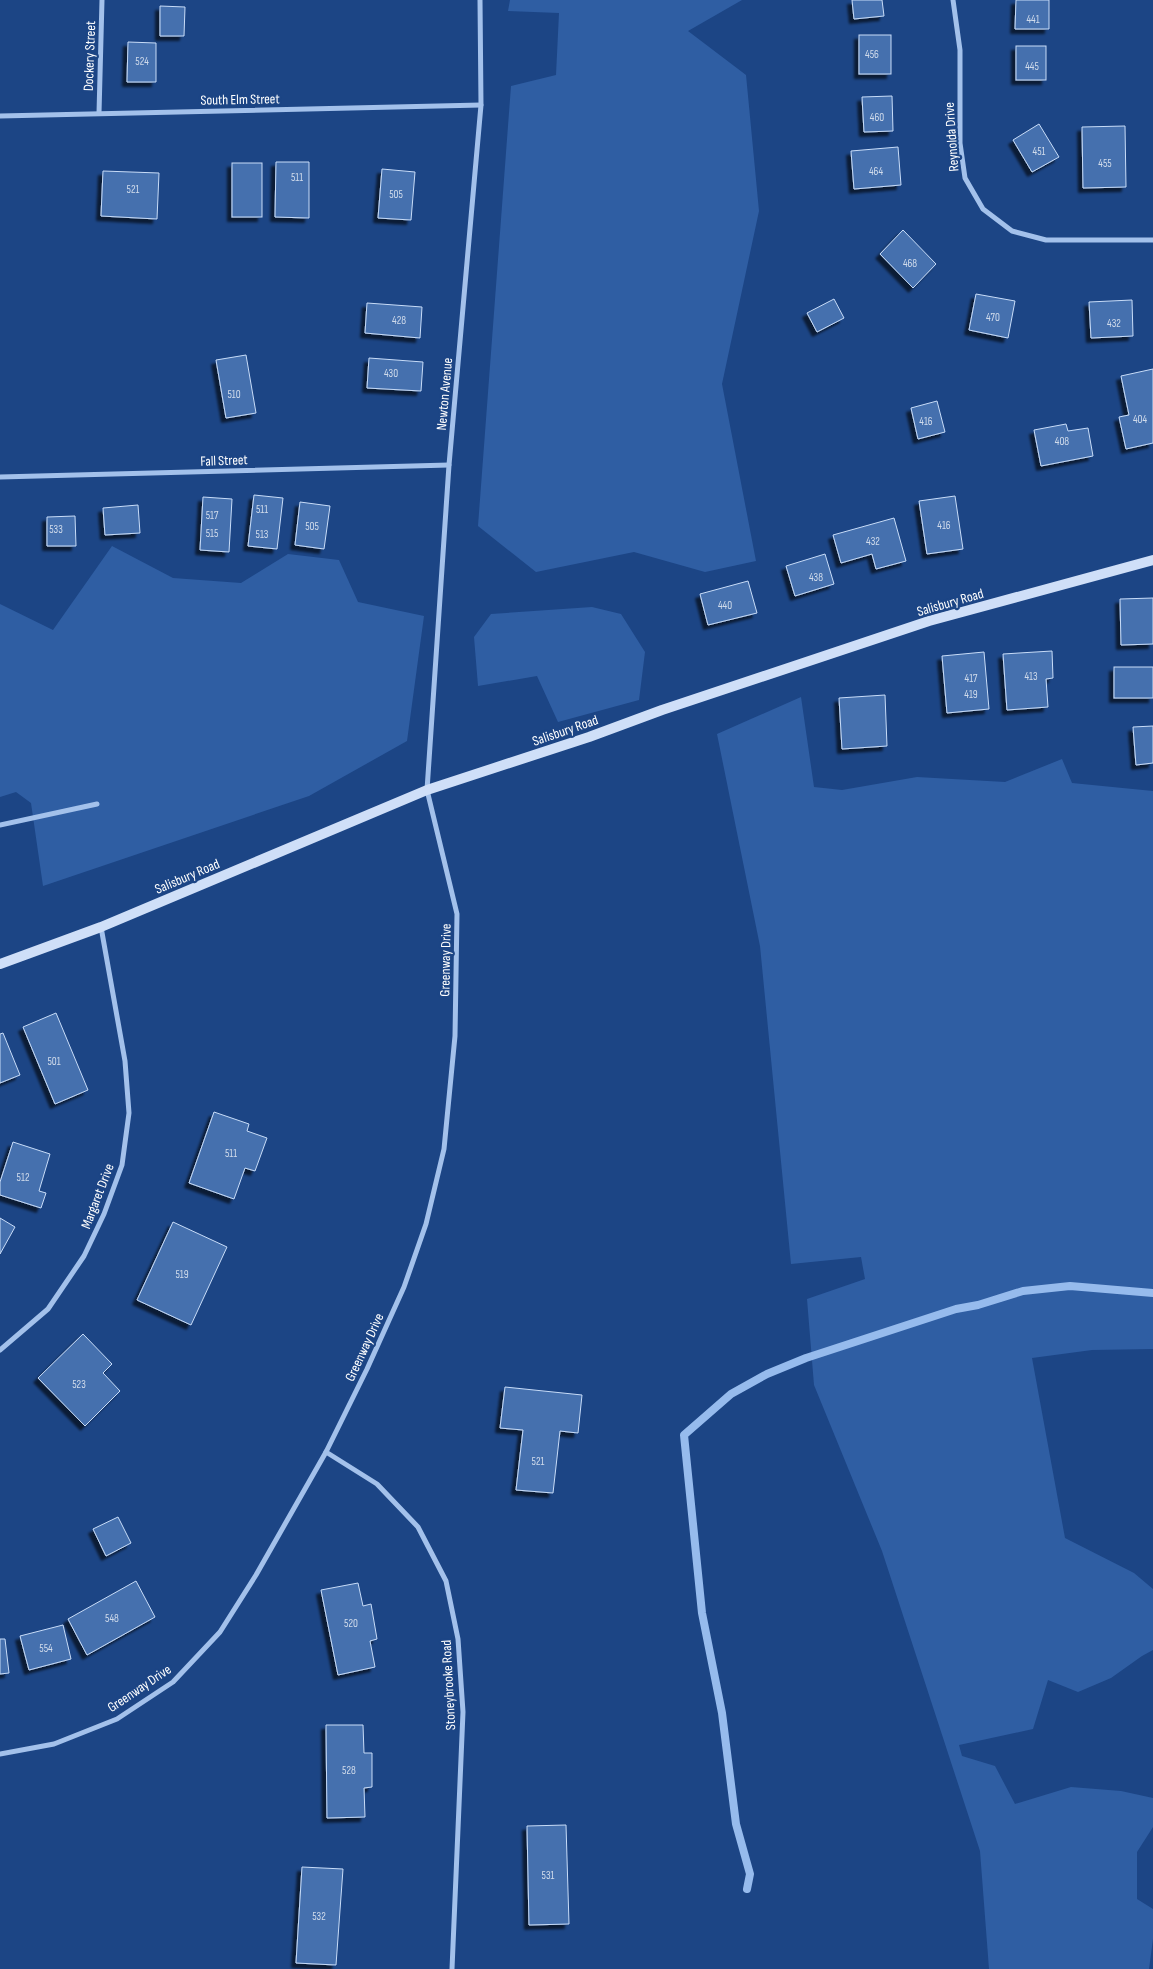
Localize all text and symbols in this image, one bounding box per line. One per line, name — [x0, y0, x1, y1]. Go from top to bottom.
house number: 441 — [1026, 13, 1040, 26]
street label: Dockery Street — [80, 21, 99, 91]
house number: 456 — [865, 48, 879, 61]
house number: 524 — [135, 55, 149, 68]
house number: 445 — [1025, 60, 1039, 73]
street label: South Elm Street — [200, 90, 280, 109]
street label: Reynolda Drive — [941, 102, 962, 172]
house number: 460 — [870, 111, 884, 124]
house number: 451 — [1033, 145, 1046, 158]
house number: 455 — [1098, 157, 1112, 170]
house number: 464 — [869, 165, 884, 178]
house number: 511 — [291, 171, 303, 184]
house number: 521 — [127, 183, 140, 196]
house number: 505 — [389, 188, 403, 201]
house number: 468 — [903, 257, 917, 270]
house number: 470 — [986, 311, 1000, 324]
house number: 428 — [392, 314, 406, 327]
house number: 432 — [1107, 317, 1121, 330]
street label: Newton Avenue — [433, 357, 456, 431]
house number: 430 — [384, 367, 398, 380]
house number: 510 — [227, 388, 241, 401]
house number: 404 — [1133, 413, 1147, 426]
house number: 416 — [919, 415, 933, 428]
house number: 408 — [1055, 435, 1069, 448]
street label: Fall Street — [200, 451, 248, 470]
house number: 511 — [256, 503, 268, 516]
house number: 517 — [206, 509, 219, 522]
house number: 416 — [937, 519, 951, 532]
house number: 505 — [305, 520, 319, 533]
house number: 533 — [49, 523, 63, 536]
house number: 515 — [206, 527, 218, 540]
house number: 513 — [256, 528, 269, 541]
house number: 432 — [866, 535, 880, 548]
house number: 438 — [809, 571, 823, 584]
street label: Salisbury Road — [915, 585, 986, 620]
house number: 440 — [718, 599, 732, 612]
house number: 413 — [1024, 670, 1038, 683]
house number: 417 — [965, 672, 978, 685]
house number: 419 — [964, 688, 978, 701]
street label: Salisbury Road — [530, 711, 601, 750]
street label: Salisbury Road — [152, 855, 222, 898]
street label: Greenway Drive — [436, 923, 455, 997]
house number: 501 — [47, 1055, 61, 1068]
house number: 511 — [225, 1147, 237, 1160]
street label: Margaret Drive — [77, 1161, 118, 1231]
house number: 512 — [17, 1171, 30, 1184]
house number: 519 — [175, 1268, 189, 1281]
street label: Greenway Drive — [341, 1310, 388, 1384]
house number: 523 — [72, 1378, 86, 1391]
house number: 521 — [532, 1455, 545, 1468]
house number: 548 — [105, 1612, 119, 1625]
house number: 520 — [344, 1617, 358, 1630]
street label: Stoneybrooke Road — [438, 1639, 459, 1731]
house number: 554 — [39, 1642, 53, 1655]
street label: Greenway Drive — [104, 1661, 174, 1716]
house number: 528 — [342, 1764, 356, 1777]
house number: 531 — [542, 1869, 555, 1882]
house number: 532 — [312, 1910, 326, 1923]

